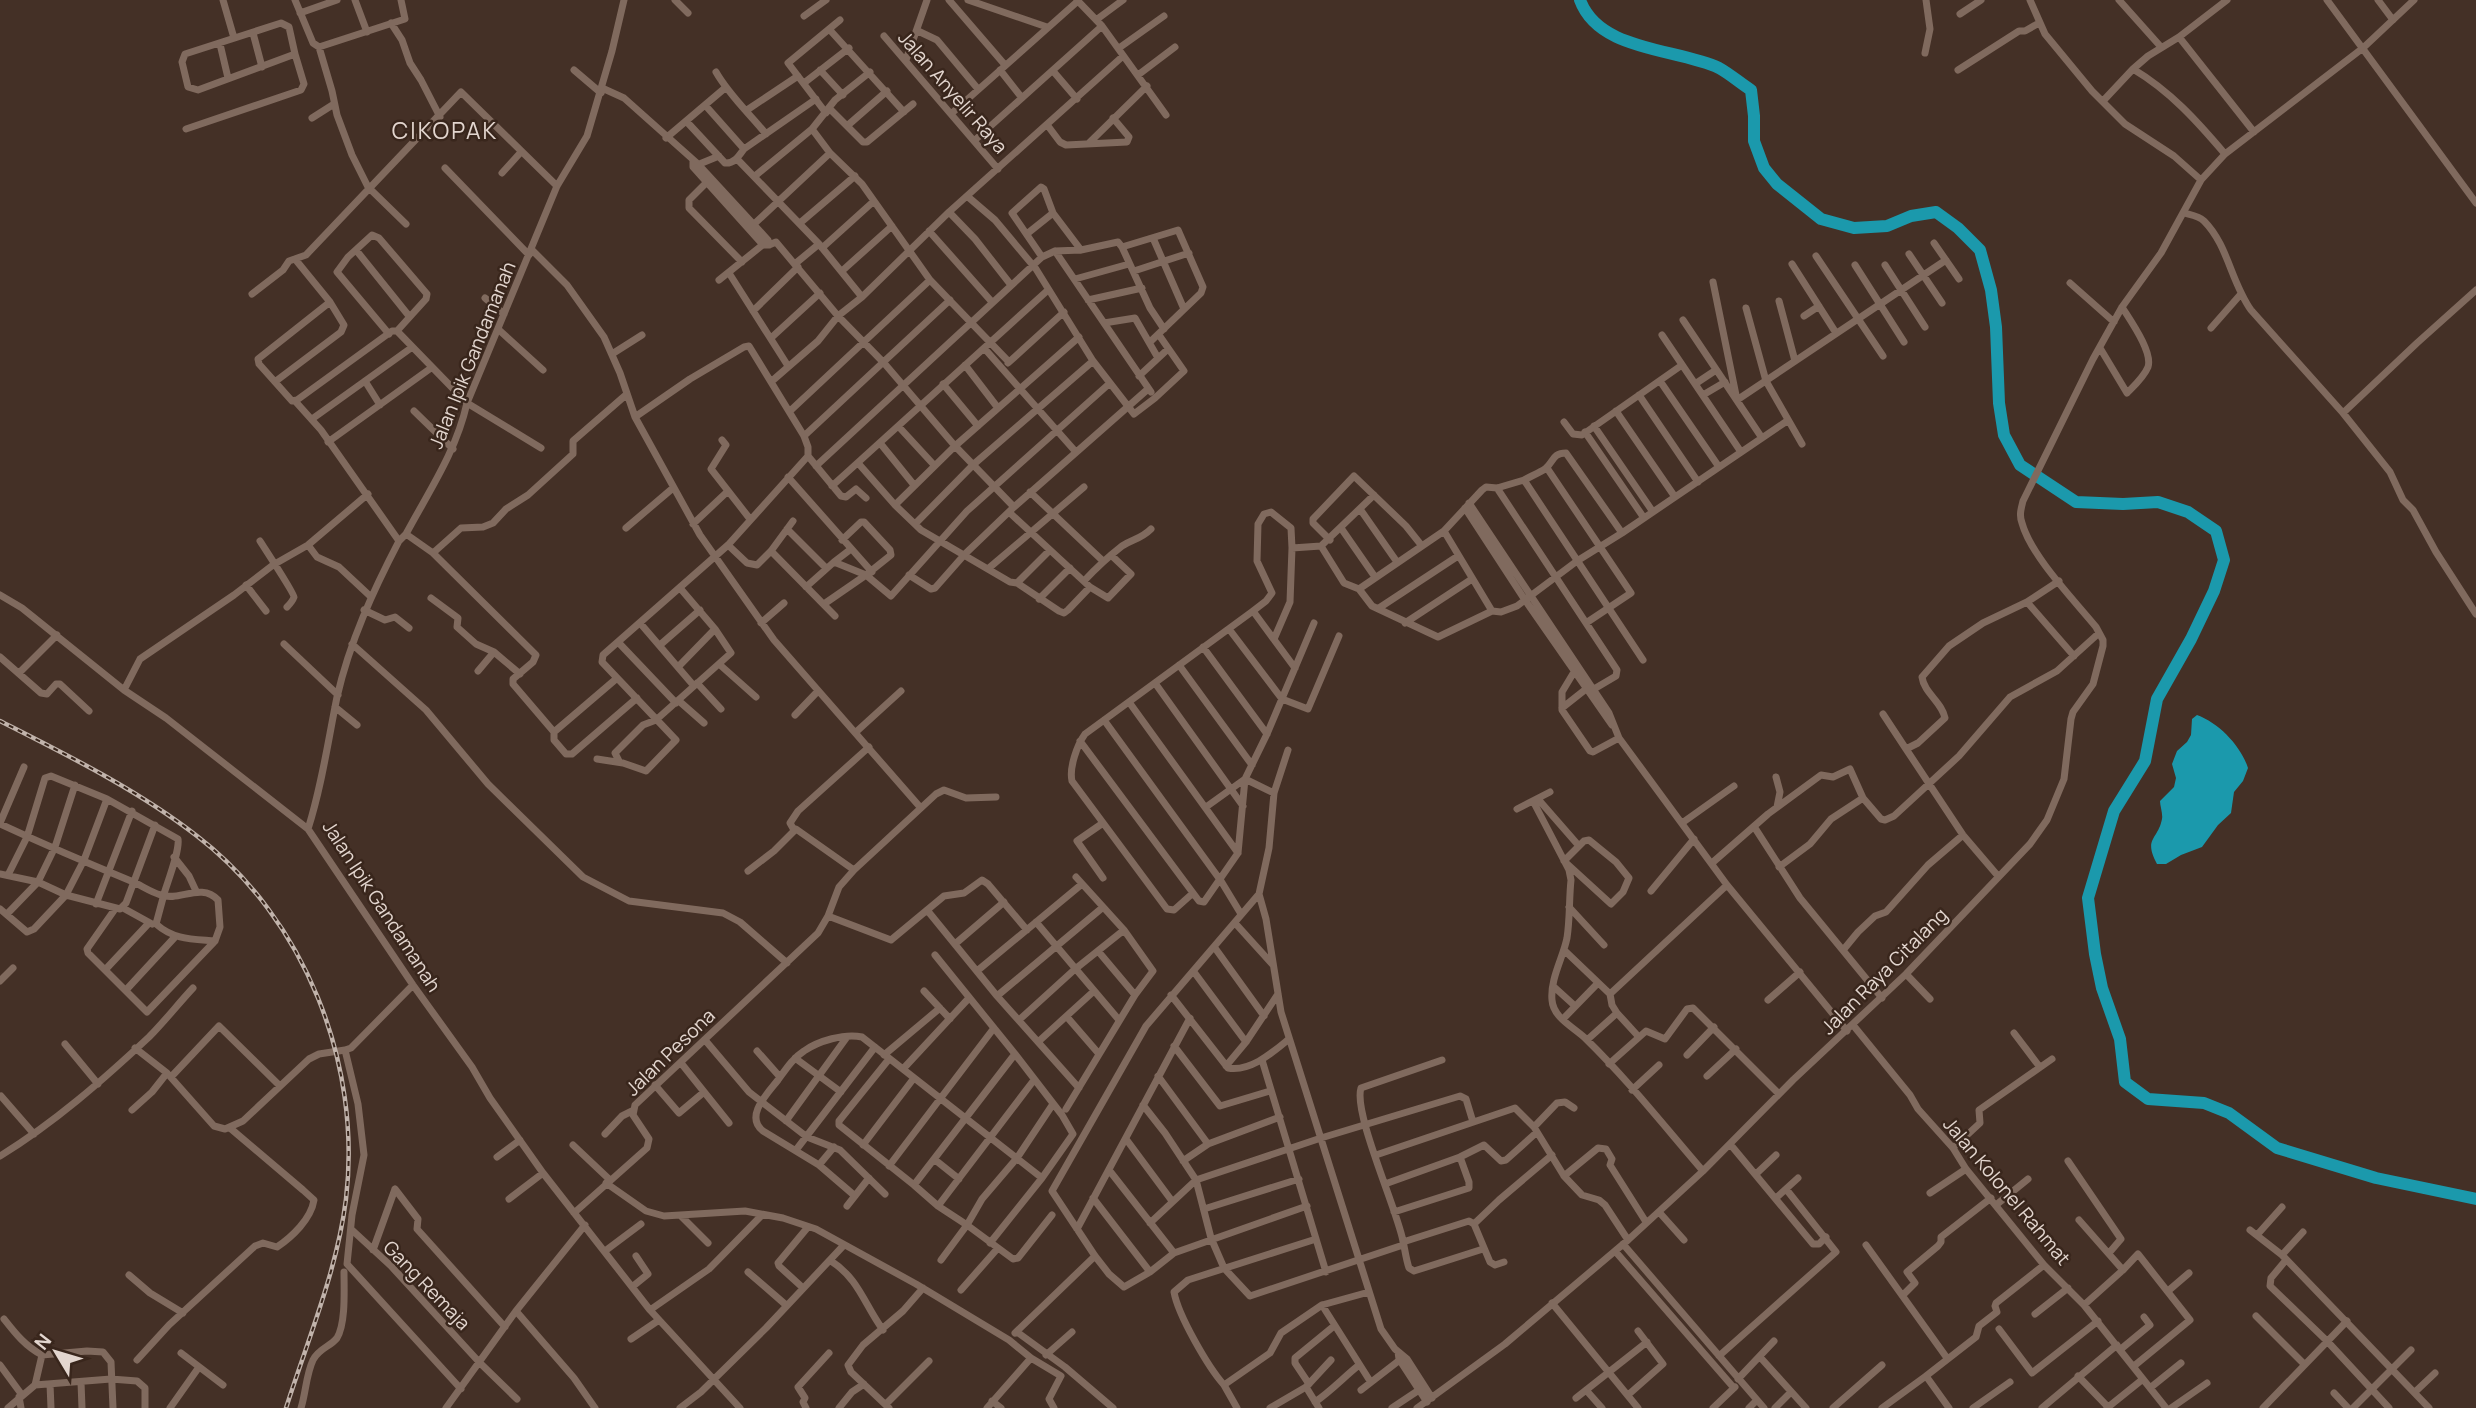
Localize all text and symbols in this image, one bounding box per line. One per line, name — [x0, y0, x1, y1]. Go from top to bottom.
street label: Jalan Anyelir Raya — [892, 25, 1014, 159]
district label: CIKOPAK — [392, 114, 498, 146]
street label: Jalan Ipik Gandamanah — [423, 258, 521, 452]
street label: Jalan Ipik Gandamanah — [317, 815, 447, 997]
street label: Jalan Raya Citalang — [1815, 902, 1953, 1040]
street label: Jalan Pesona — [620, 1003, 720, 1101]
street label: Jalan Kolonel Rahmat — [1937, 1112, 2077, 1270]
street label: Gang Remaja — [378, 1235, 476, 1335]
north arrow — [21, 1317, 91, 1387]
text: N — [28, 1328, 57, 1355]

